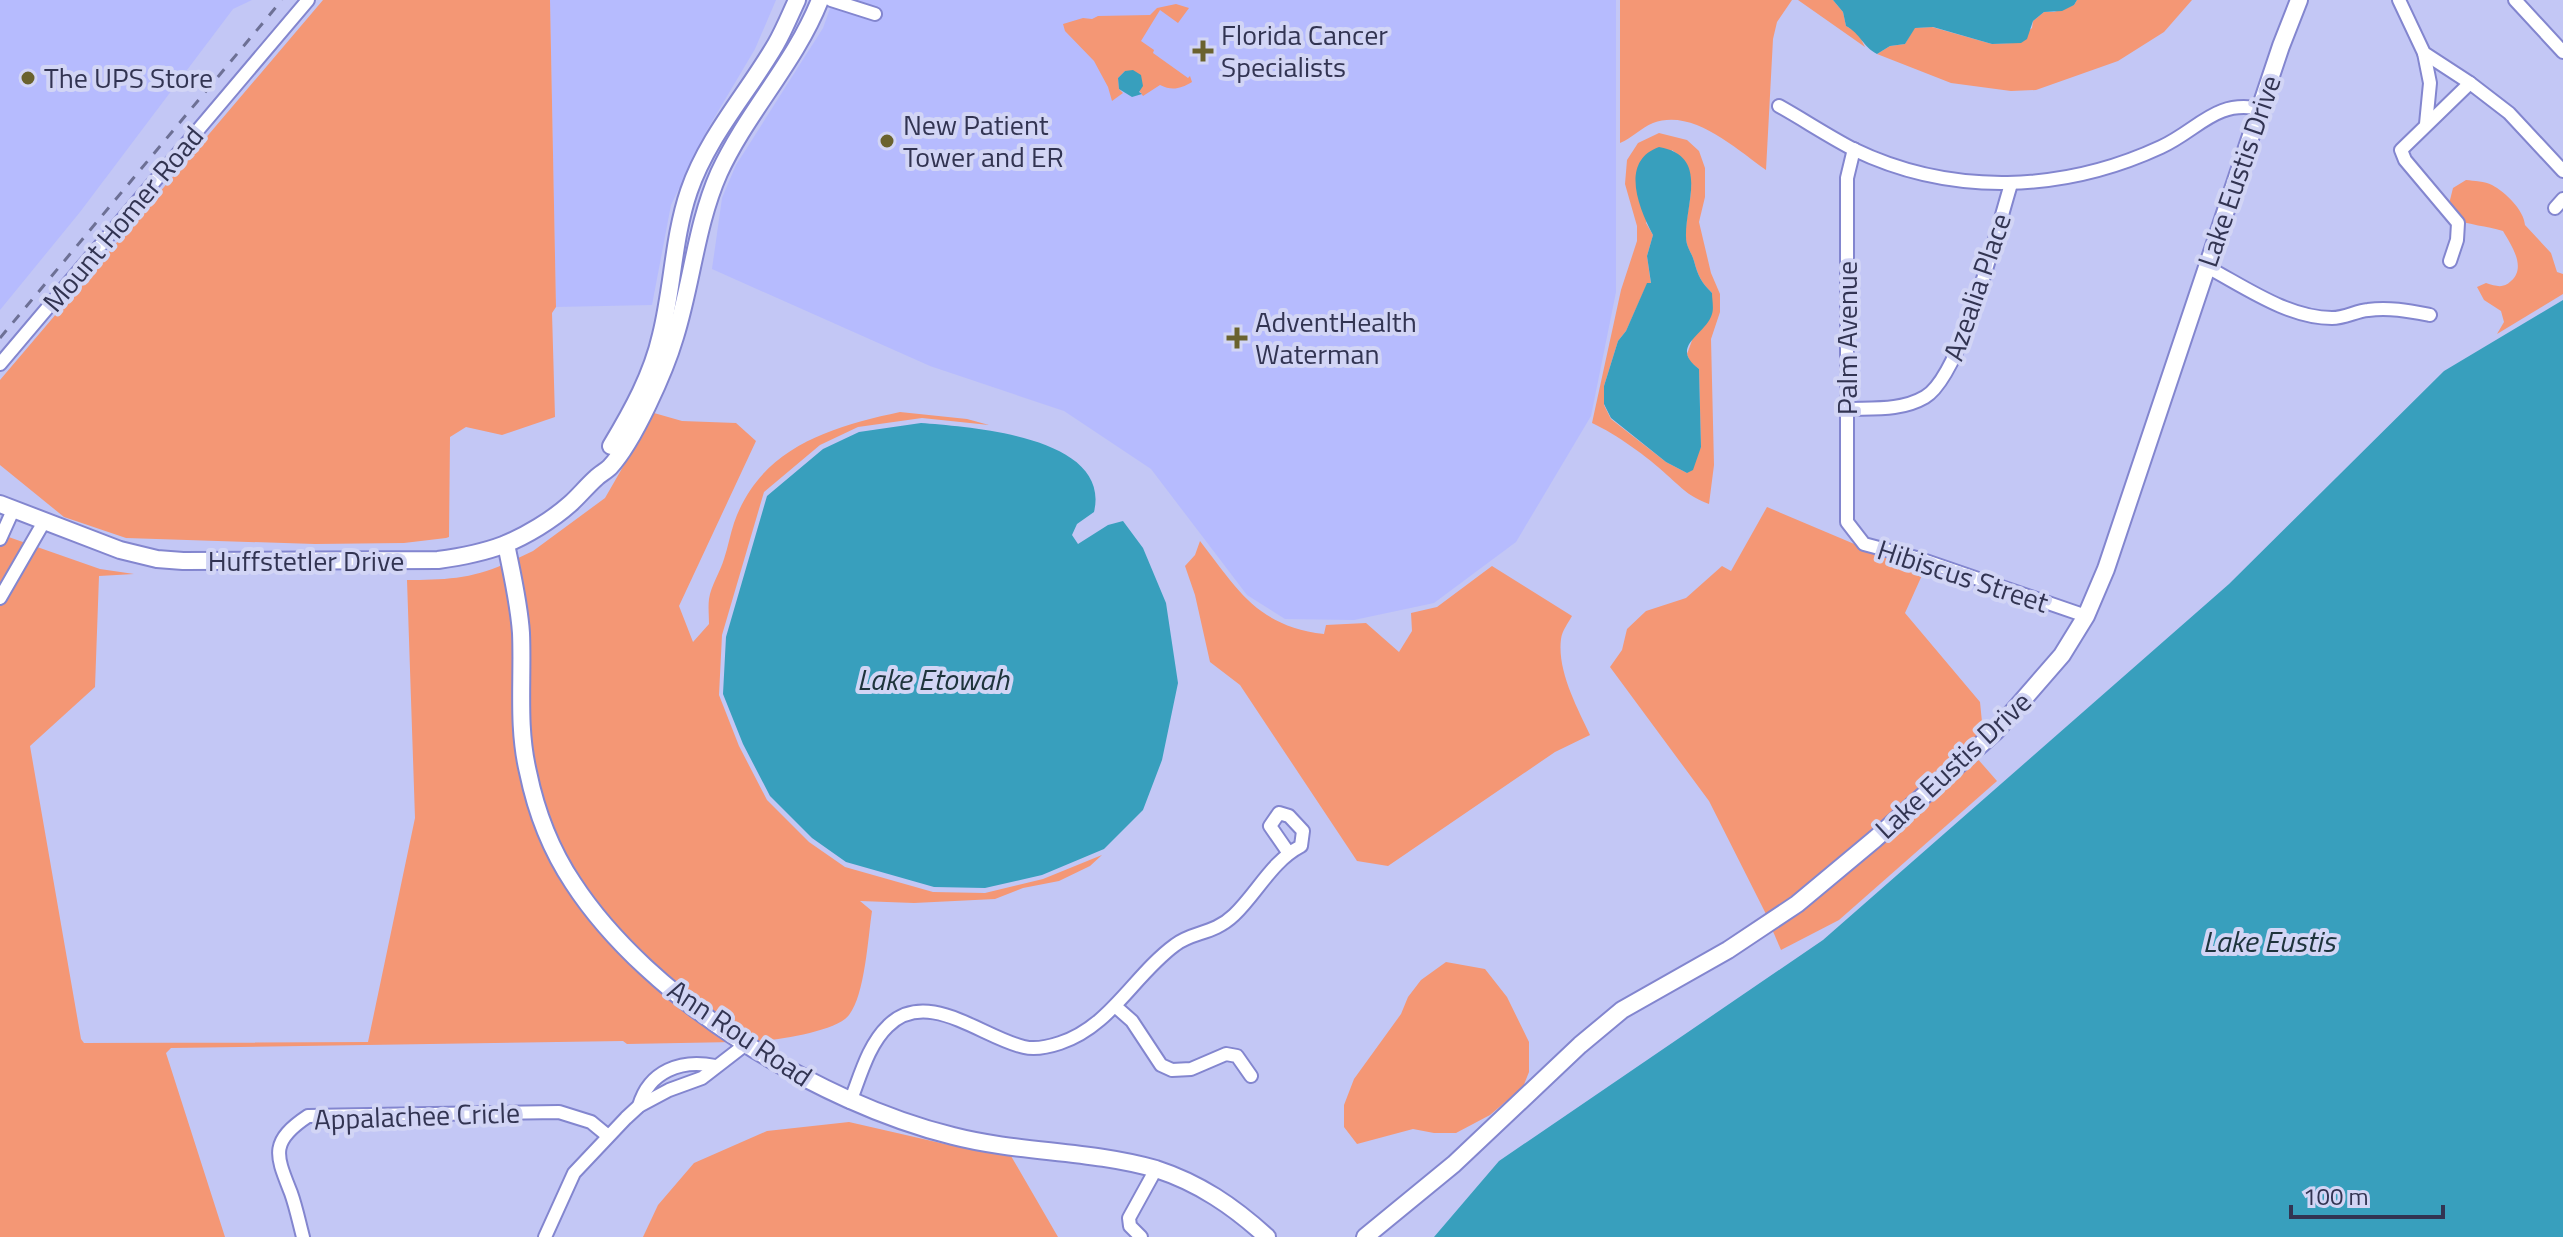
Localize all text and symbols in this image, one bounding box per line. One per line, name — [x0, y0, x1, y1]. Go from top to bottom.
place label: Florida Cancer Specialists — [1221, 13, 1388, 88]
marker: Florida Cancer Specialists — [1192, 40, 1214, 62]
place label: The UPS Store — [44, 56, 213, 99]
marker: The UPS Store — [19, 69, 37, 87]
street label: Lake Eustis Drive — [2186, 69, 2291, 273]
place label: New Patient Tower and ER — [903, 103, 1064, 178]
street label: Mount Homer Road — [32, 116, 214, 321]
marker: New Patient Tower and ER — [878, 132, 896, 150]
street label: Azealia Place — [1931, 207, 2022, 366]
street label: Palm Avenue — [1825, 261, 1868, 415]
place label: AdventHealth Waterman — [1255, 300, 1417, 375]
marker: AdventHealth Waterman — [1226, 327, 1248, 349]
street label: Hibiscus Street — [1872, 528, 2054, 623]
street label: Huffstetler Drive — [208, 539, 404, 582]
water label: Lake Etowah — [857, 656, 1010, 702]
street label: Lake Eustis Drive — [1865, 681, 2041, 849]
water label: Lake Eustis — [2203, 918, 2337, 964]
street label: Ann Rou Road — [659, 968, 821, 1097]
street label: Appalachee Cricle — [313, 1090, 521, 1141]
scale bar — [2291, 1169, 2443, 1219]
text: 100 m — [2303, 1178, 2369, 1214]

